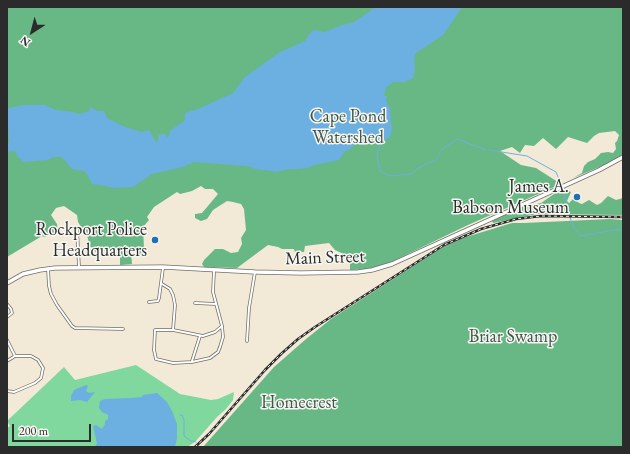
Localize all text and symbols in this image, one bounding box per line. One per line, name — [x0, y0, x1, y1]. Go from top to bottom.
north arrow — [12, 12, 52, 52]
text: N — [17, 33, 33, 50]
park label: Cape Pond Watershed — [310, 106, 386, 148]
place label: James A. Babson Museum — [452, 176, 569, 218]
marker: James A. Babson Museum — [572, 192, 582, 202]
place label: Rockport Police Headquarters — [36, 219, 147, 262]
marker: Rockport Police Headquarters — [150, 235, 160, 245]
street label: Main Street — [285, 246, 365, 270]
park label: Briar Swamp — [469, 326, 557, 348]
park label: Homecrest — [261, 392, 337, 414]
scale bar — [14, 416, 93, 442]
text: 200 m — [19, 423, 48, 439]

